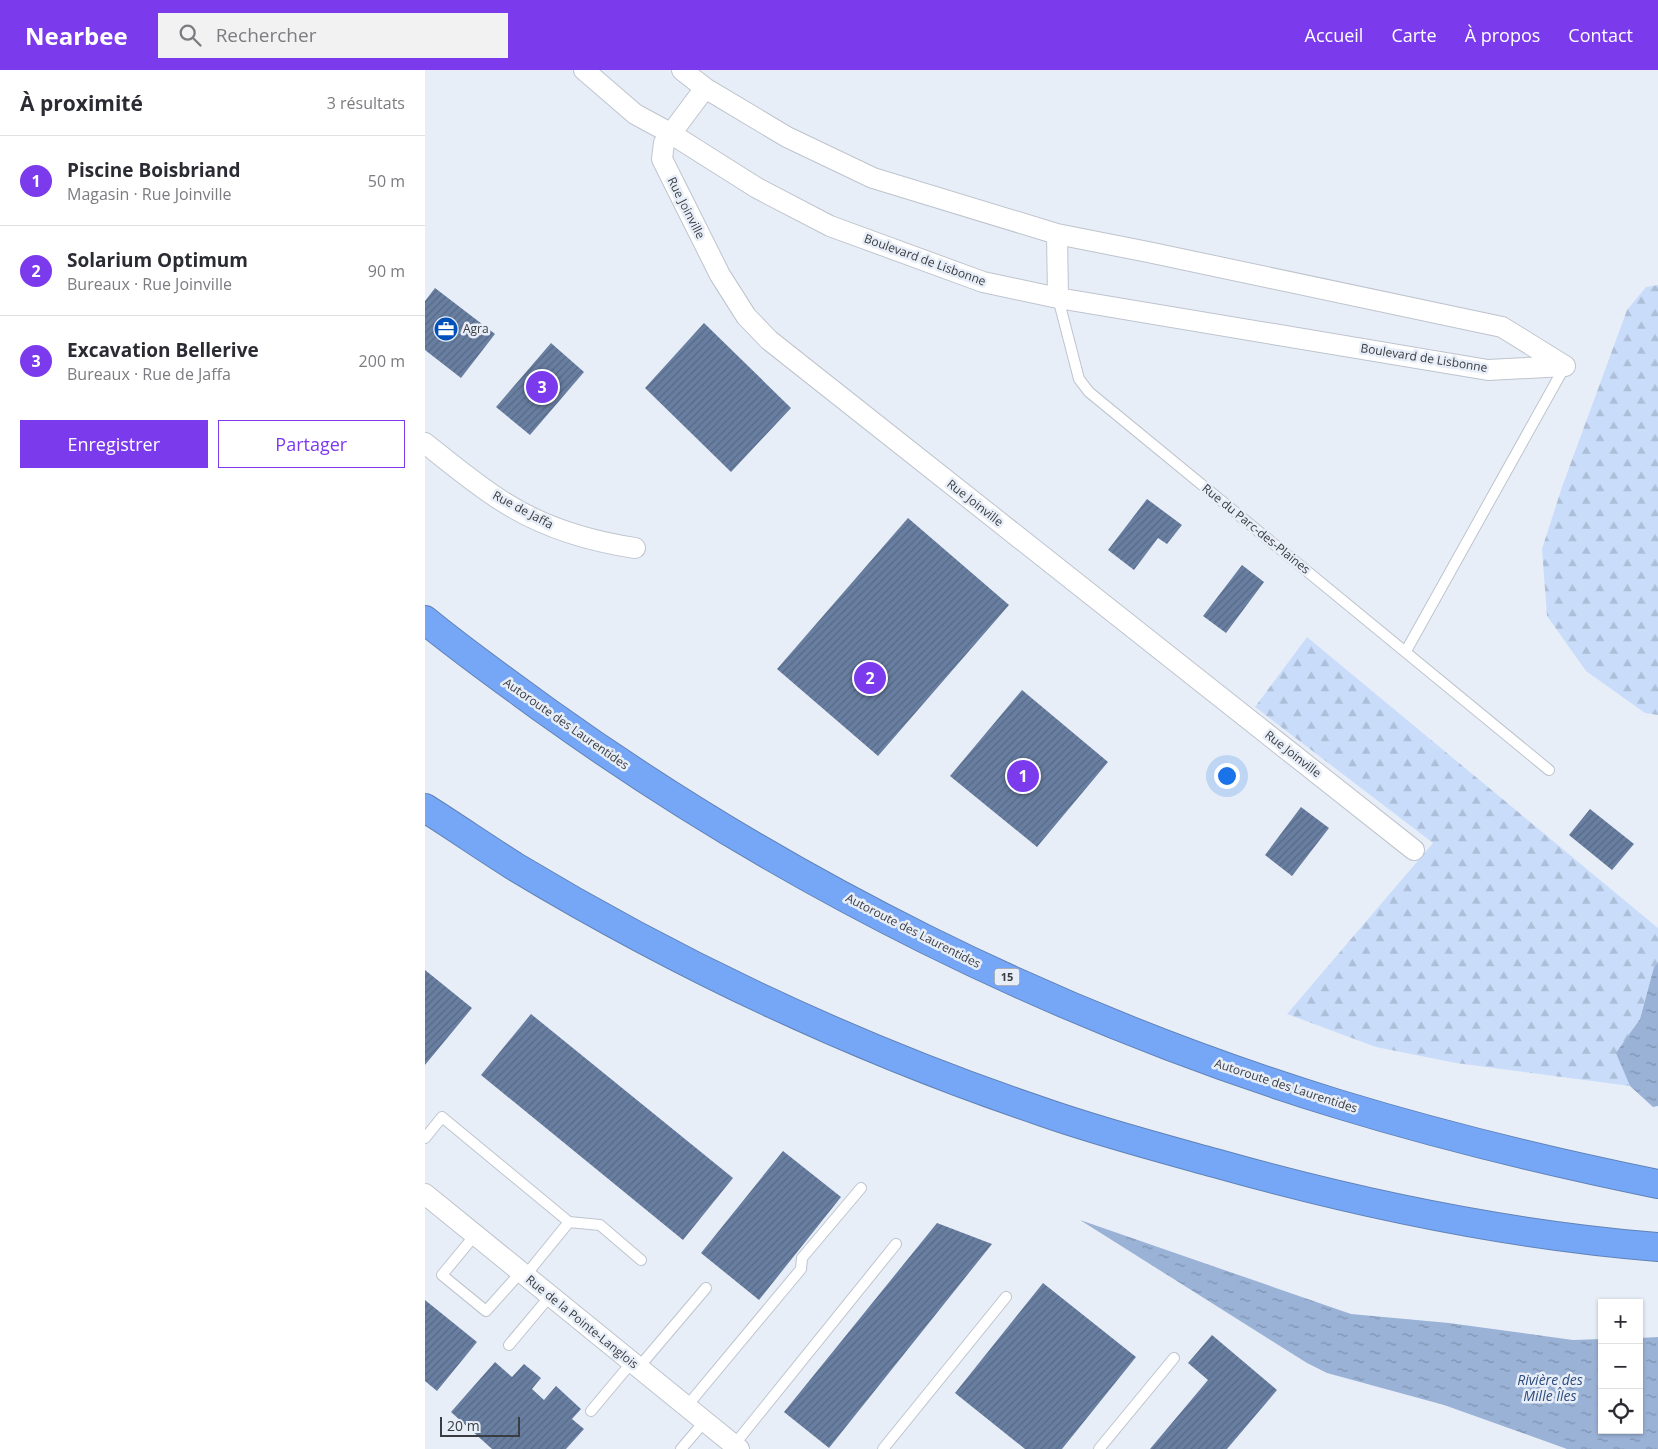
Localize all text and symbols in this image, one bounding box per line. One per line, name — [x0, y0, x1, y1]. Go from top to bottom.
search box — [158, 13, 508, 58]
text: Nearbee — [25, 19, 128, 52]
icon: search — [176, 21, 204, 49]
text: Rechercher — [216, 22, 316, 48]
text: Accueil — [1305, 23, 1363, 47]
text: Carte — [1391, 23, 1437, 47]
text: À propos — [1465, 23, 1540, 47]
text: Contact — [1568, 23, 1633, 47]
text: À proximité — [20, 89, 143, 117]
text: 3 résultats — [327, 92, 405, 114]
text: Piscine Boisbriand — [67, 157, 241, 183]
text: 1 — [31, 170, 41, 192]
text: 50 m — [368, 170, 405, 192]
street label: Rue Joinville — [664, 174, 709, 242]
text: Magasin · Rue Joinville — [67, 183, 232, 205]
street label: Boulevard de Lisbonne — [862, 230, 989, 290]
text: Solarium Optimum — [67, 247, 248, 273]
text: 2 — [31, 260, 41, 282]
text: 90 m — [368, 260, 405, 282]
text: Bureaux · Rue Joinville — [67, 273, 232, 295]
office icon: Agra — [433, 316, 459, 342]
place label: Agra — [463, 320, 489, 337]
text: Excavation Bellerive — [67, 337, 259, 363]
street label: Boulevard de Lisbonne — [1359, 339, 1489, 376]
text: 3 — [31, 350, 41, 372]
text: 200 m — [359, 350, 405, 372]
text: Bureaux · Rue de Jaffa — [67, 363, 231, 385]
pin: 3 — [526, 368, 558, 406]
button: Enregistrer — [20, 420, 208, 468]
button: Partager — [218, 420, 405, 468]
street label: Rue Joinville — [944, 475, 1007, 530]
street label: Rue du Parc-des-Plaines — [1199, 480, 1314, 578]
street label: Rue de Jaffa — [490, 486, 557, 533]
pin: 2 — [854, 659, 886, 697]
street label: Autoroute des Laurentides — [500, 674, 633, 774]
street label: Rue Joinville — [1262, 726, 1325, 781]
pin: 1 — [1007, 757, 1039, 795]
your location — [1214, 763, 1240, 789]
street label: Autoroute des Laurentides — [843, 889, 984, 972]
road number: 15 — [995, 969, 1019, 986]
street label: Autoroute des Laurentides — [1212, 1054, 1360, 1117]
street label: Rue de la Pointe-Langlois — [523, 1271, 642, 1372]
map controls — [1598, 1299, 1643, 1434]
button: + — [1598, 1299, 1643, 1344]
button: − — [1598, 1344, 1643, 1389]
water label: Rivière des Mille Îles — [1517, 1370, 1583, 1405]
button: locate — [1598, 1389, 1643, 1434]
scale bar — [440, 1414, 520, 1437]
text: 20 m — [447, 1416, 480, 1435]

